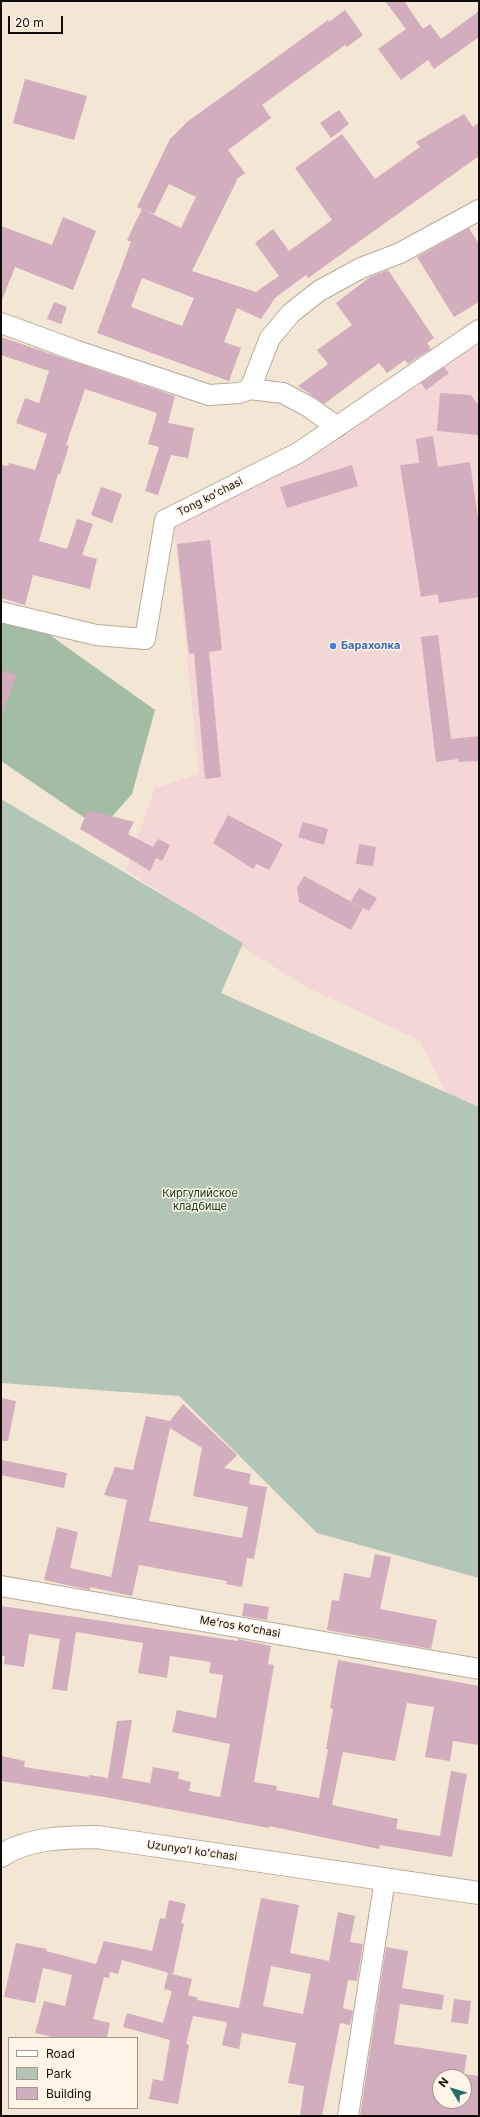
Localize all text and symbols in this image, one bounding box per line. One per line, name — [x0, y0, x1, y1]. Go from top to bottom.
scale bar — [10, 8, 65, 34]
text: 20 m — [15, 15, 44, 30]
street label: Tong koʻchasi — [175, 475, 245, 519]
place label: Барахолка — [341, 639, 400, 653]
marker: Барахолка — [328, 641, 338, 651]
park label: Киргулийское кладбище — [162, 1187, 238, 1213]
street label: Meʻros koʻchasi — [199, 1613, 281, 1641]
street label: Uzunyoʻl koʻchasi — [146, 1838, 238, 1864]
legend — [8, 2037, 138, 2109]
text: Road — [46, 2046, 75, 2061]
text: Park — [46, 2066, 72, 2081]
north arrow — [432, 2069, 472, 2109]
text: N — [435, 2075, 451, 2090]
text: Building — [46, 2086, 91, 2101]

